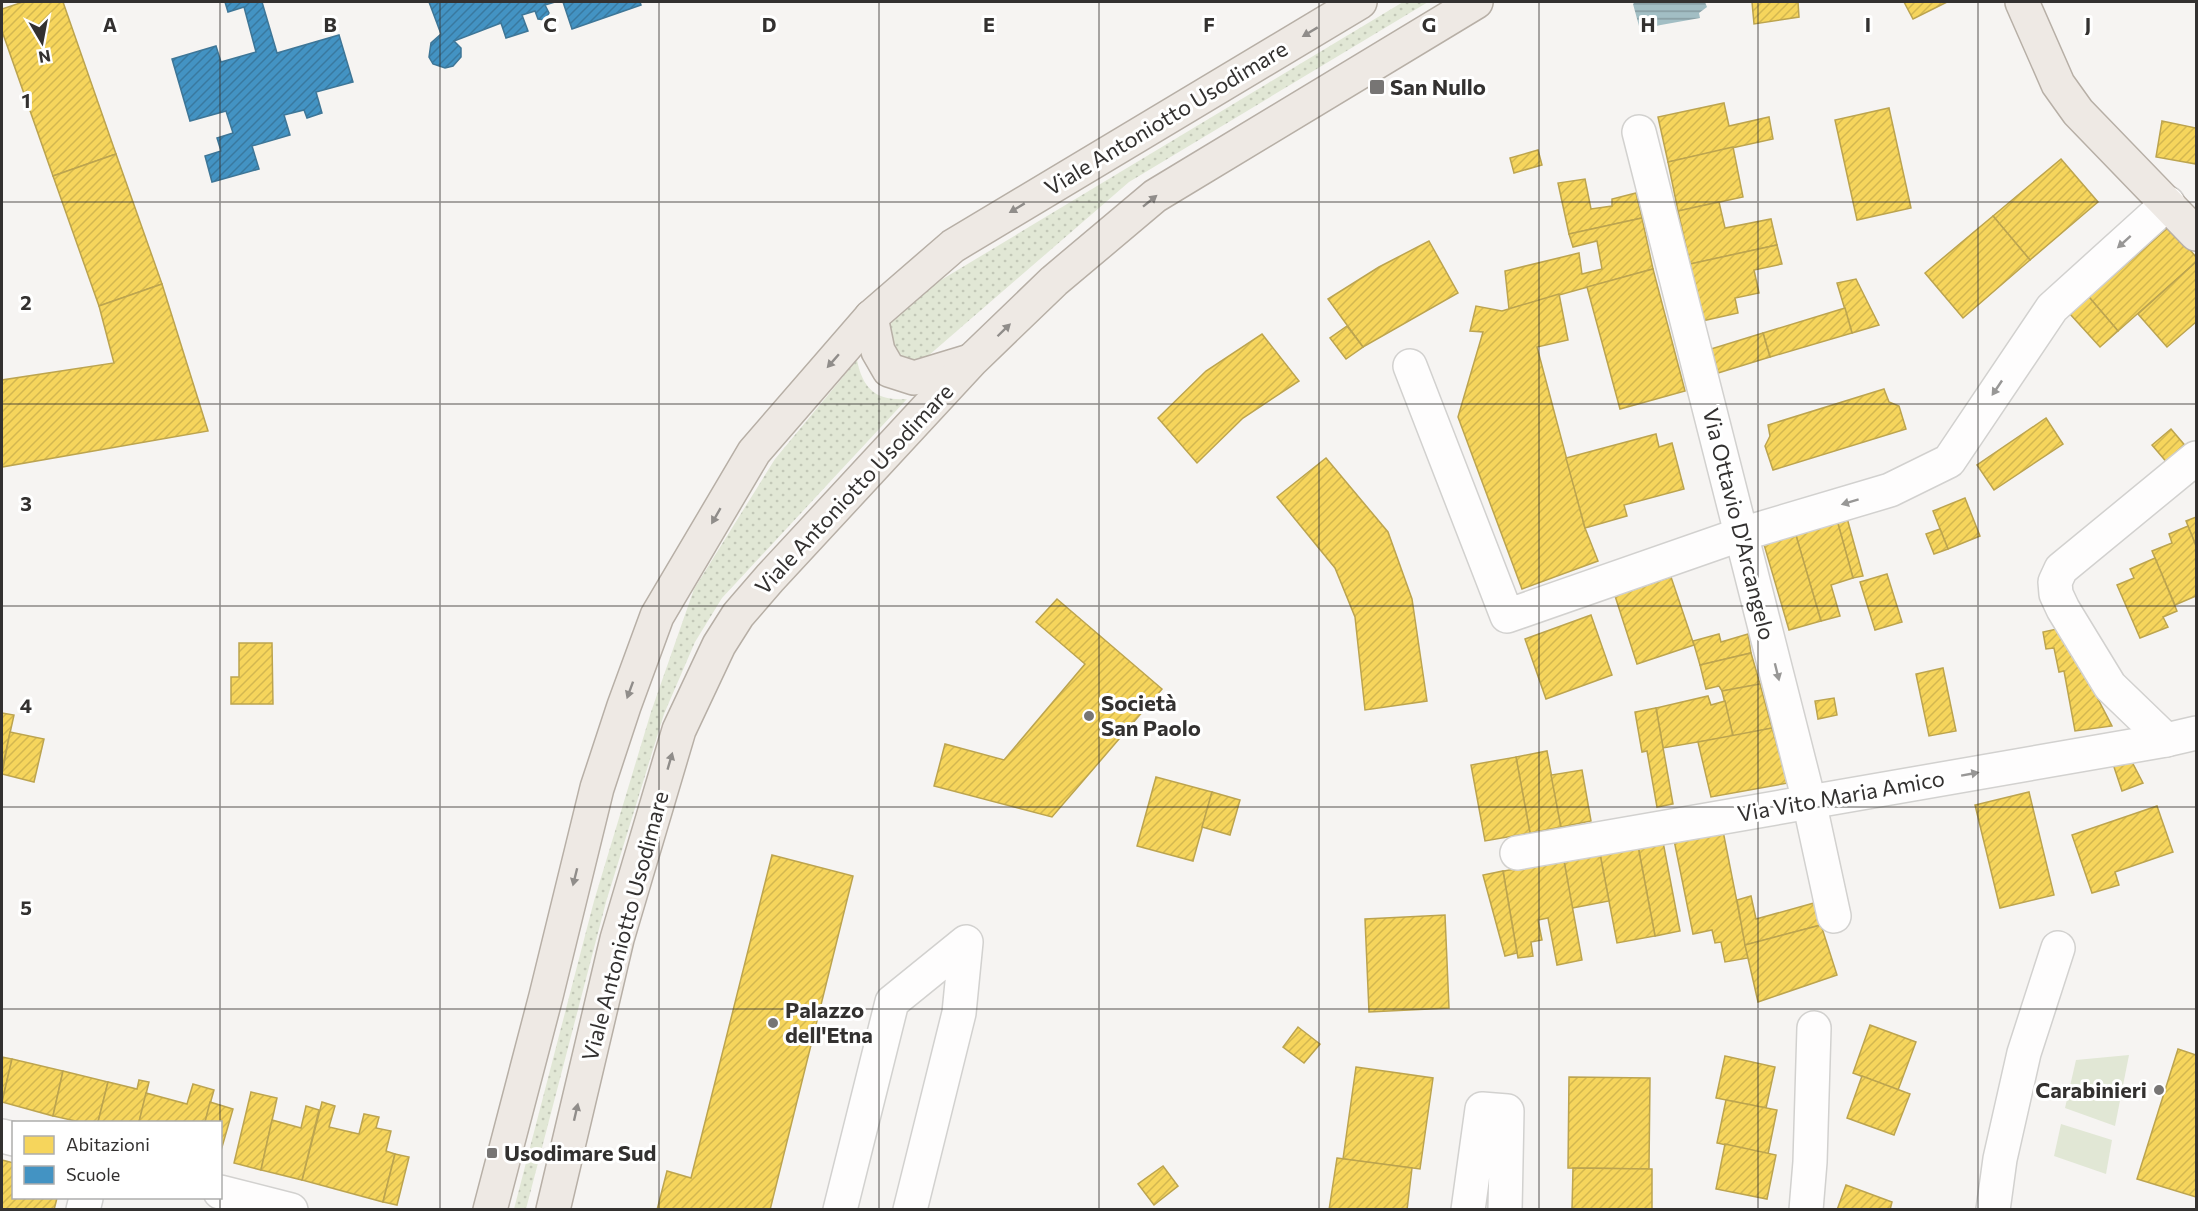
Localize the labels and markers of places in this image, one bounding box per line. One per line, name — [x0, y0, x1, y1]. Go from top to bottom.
place label: San Nullo — [1390, 73, 1486, 100]
marker: San Nullo — [1368, 78, 1386, 96]
place label: Società San Paolo — [1101, 689, 1201, 741]
marker: Società San Paolo — [1082, 709, 1096, 723]
place label: Palazzo dell'Etna — [785, 996, 873, 1048]
marker: Palazzo dell'Etna — [766, 1016, 780, 1030]
place label: Carabinieri — [2035, 1076, 2147, 1103]
marker: Carabinieri — [2152, 1083, 2166, 1097]
place label: Usodimare Sud — [504, 1139, 656, 1166]
marker: Usodimare Sud — [485, 1146, 499, 1160]

